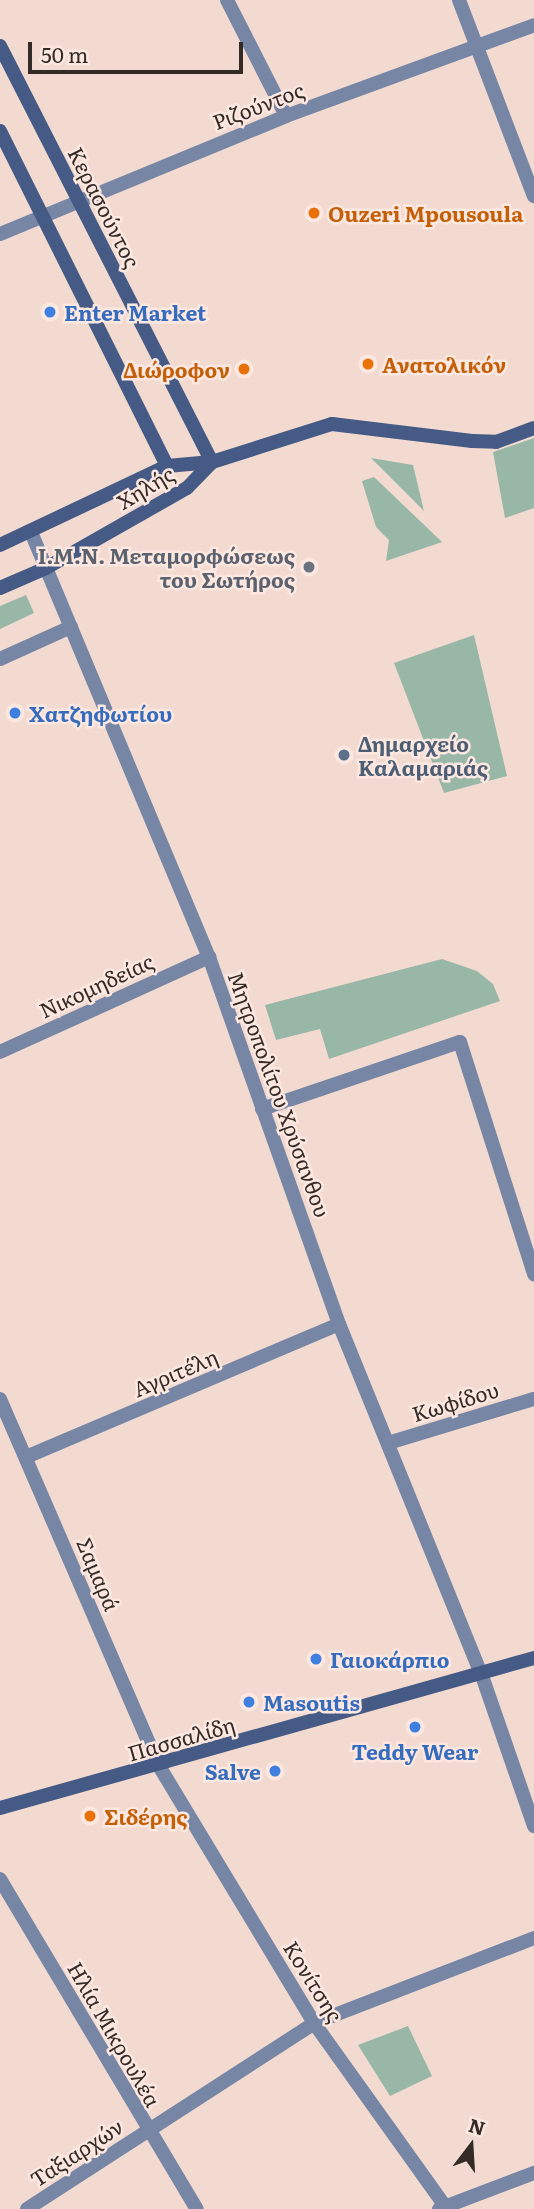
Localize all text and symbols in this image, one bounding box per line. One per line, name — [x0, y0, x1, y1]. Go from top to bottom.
scale bar — [32, 28, 247, 72]
text: 50 m — [41, 38, 88, 69]
street label: Ριζούντος — [209, 76, 307, 134]
street label: Κερασούντος — [64, 142, 146, 272]
place label: Ouzeri Mpousoula — [328, 200, 523, 226]
marker: Ouzeri Mpousoula — [306, 205, 322, 221]
place label: Enter Market — [64, 299, 206, 325]
marker: Enter Market — [42, 304, 58, 320]
place label: Ανατολικόν — [382, 351, 506, 377]
place label: Διώροφον — [123, 356, 230, 382]
marker: Ανατολικόν — [360, 356, 376, 372]
marker: Διώροφον — [236, 361, 252, 377]
street label: Χηλής — [112, 460, 178, 514]
place label: Ι.Μ.Ν. Μεταμορφώσεως του Σωτήρος — [38, 542, 295, 592]
marker: Ι.Μ.Ν. Μεταμορφώσεως του Σωτήρος — [301, 559, 317, 575]
place label: Χατζηφωτίου — [29, 700, 172, 726]
marker: Χατζηφωτίου — [7, 705, 23, 721]
place label: Δημαρχείο Καλαμαριάς — [358, 730, 488, 780]
marker: Δημαρχείο Καλαμαριάς — [336, 747, 352, 763]
street label: Νικομηδείας — [35, 948, 157, 1022]
street label: Μητροπολίτου Χρύσανθου — [224, 968, 336, 1220]
street label: Αγριτέλη — [129, 1343, 221, 1401]
street label: Κωφίδου — [409, 1376, 501, 1426]
street label: Σαμαρά — [72, 1534, 126, 1614]
place label: Γαιοκάρπιο — [330, 1646, 450, 1672]
marker: Γαιοκάρπιο — [308, 1651, 324, 1667]
place label: Masoutis — [263, 1689, 360, 1715]
marker: Masoutis — [241, 1694, 257, 1710]
street label: Πασσαλίδη — [125, 1711, 237, 1765]
marker: Teddy Wear — [407, 1719, 423, 1735]
place label: Teddy Wear — [352, 1738, 478, 1764]
place label: Salve — [205, 1758, 261, 1784]
marker: Salve — [267, 1763, 283, 1779]
place label: Σιδέρης — [104, 1803, 188, 1829]
marker: Σιδέρης — [82, 1808, 98, 1824]
street label: Κονίτσης — [279, 1936, 349, 2026]
street label: Ηλία Μικρουλέα — [63, 1957, 167, 2111]
text: N — [465, 2110, 489, 2142]
north arrow — [436, 2111, 506, 2181]
street label: Ταξιαρχών — [25, 2113, 127, 2191]

